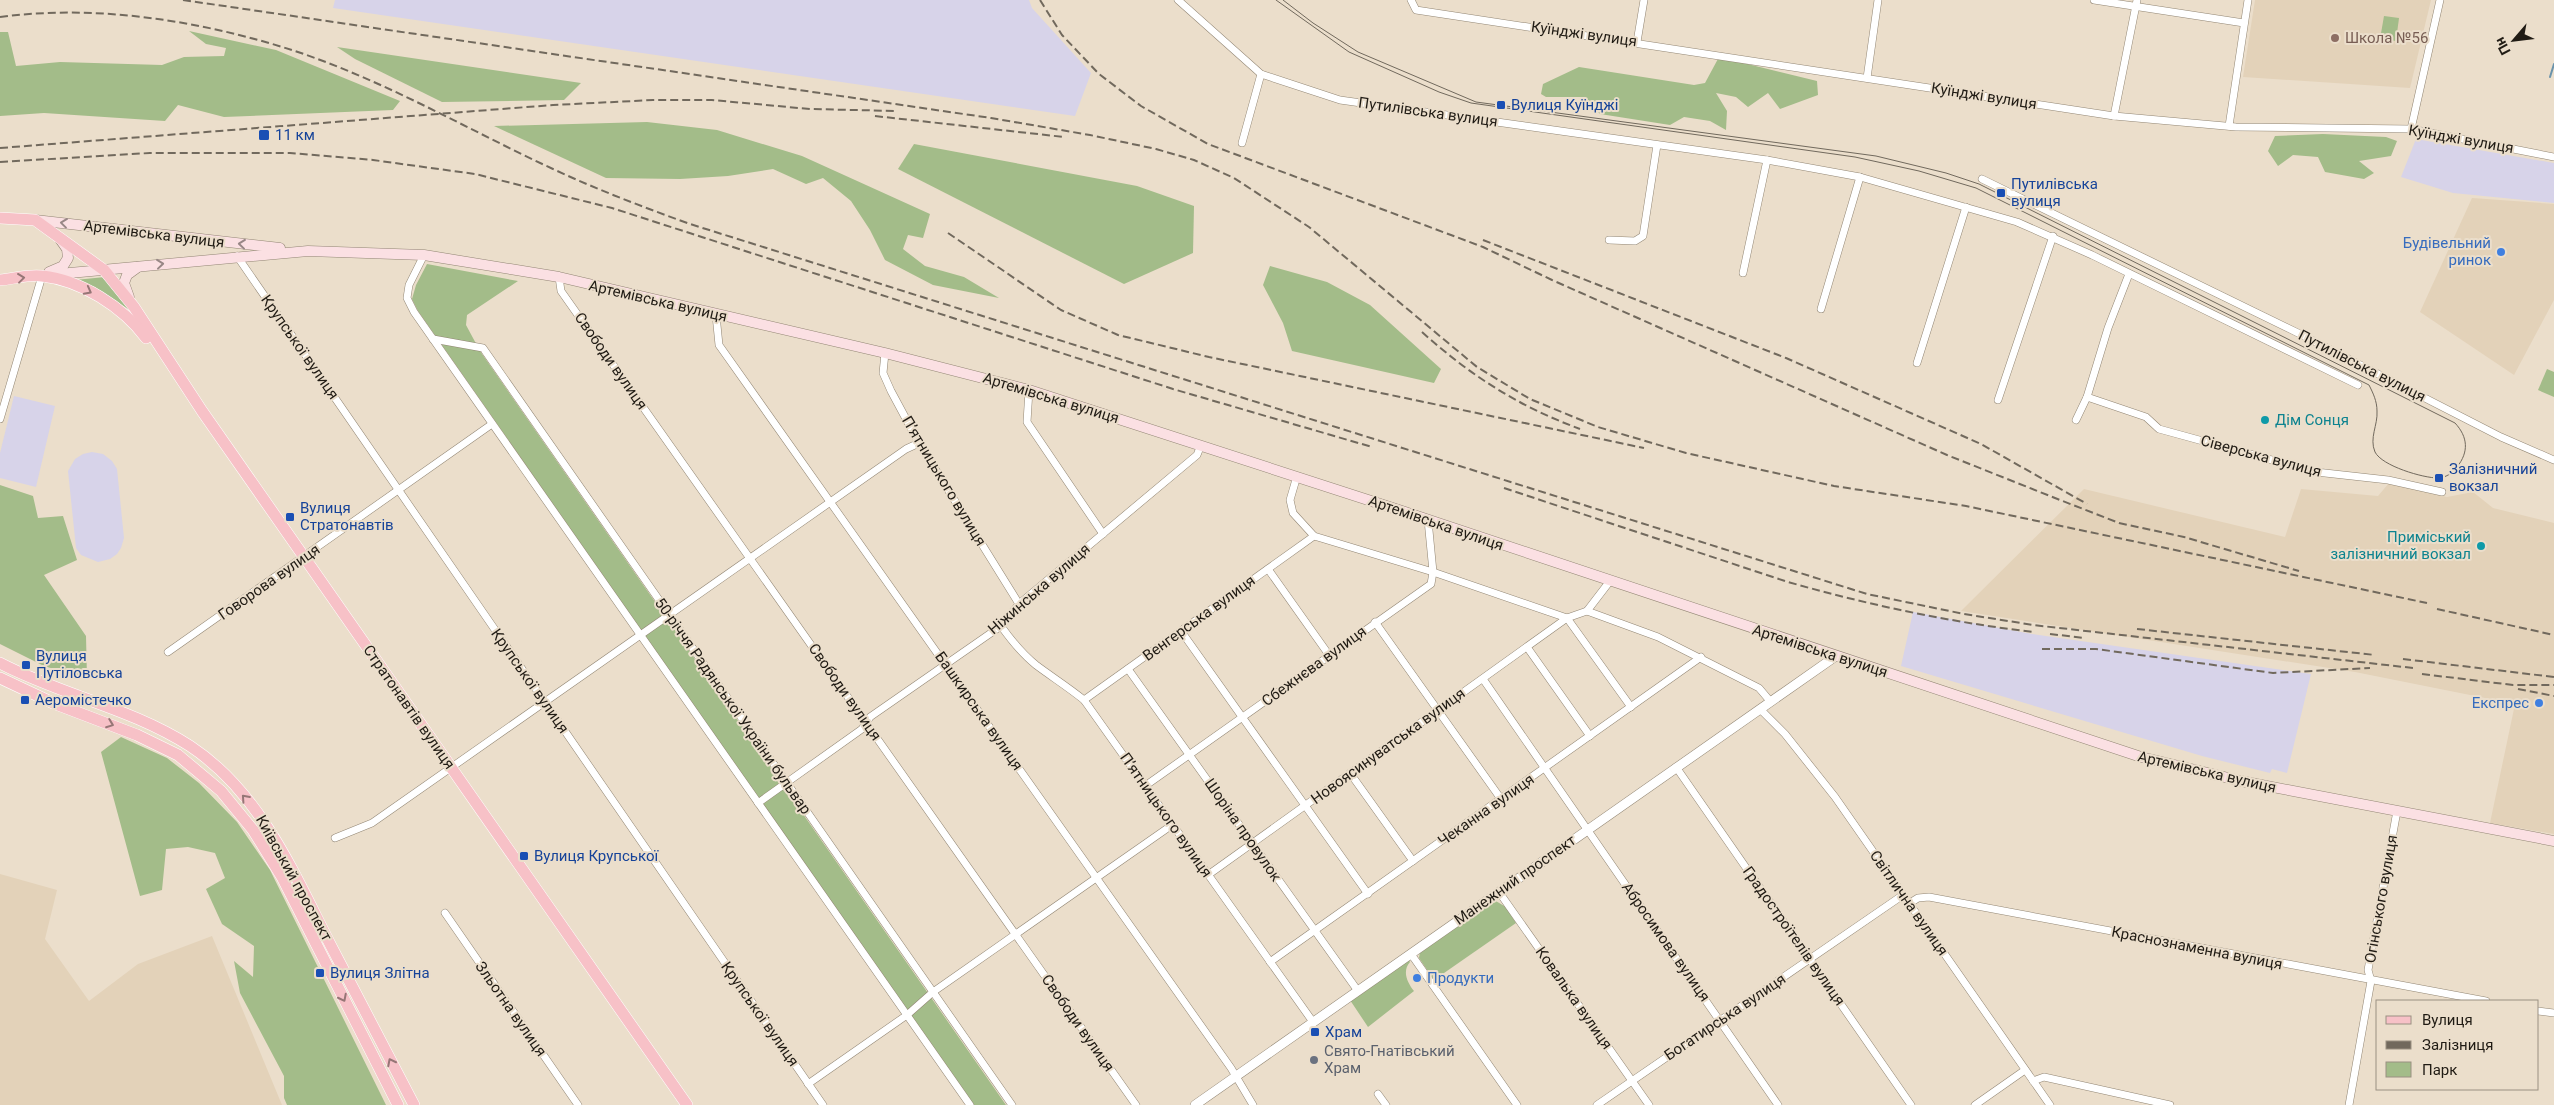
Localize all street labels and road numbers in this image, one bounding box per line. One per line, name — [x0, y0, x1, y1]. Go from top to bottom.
street label: Куїнджі вулиця — [1530, 18, 1638, 50]
street label: Куїнджі вулиця — [1930, 79, 2038, 113]
street label: Путилівська вулиця — [1357, 93, 1499, 131]
street label: Куїнджі вулиця — [2407, 121, 2515, 157]
street label: Артемівська вулиця — [83, 216, 225, 252]
street label: Артемівська вулиця — [587, 276, 729, 326]
street label: Крупської вулиця — [257, 291, 343, 403]
street label: Свободи вулиця — [571, 309, 651, 413]
street label: Путилівська вулиця — [2295, 326, 2429, 406]
street label: Артемівська вулиця — [981, 369, 1121, 427]
street label: П’ятницького вулиця — [898, 413, 990, 549]
street label: Сіверська вулиця — [2199, 431, 2323, 481]
street label: Артемівська вулиця — [1366, 491, 1506, 555]
street label: Говорова вулиця — [215, 540, 323, 624]
street label: Ніжинська вулиця — [984, 540, 1094, 638]
street label: Венгерська вулиця — [1139, 571, 1259, 665]
street label: 50-річчя Радянської України бульвар — [651, 594, 815, 818]
street label: Артемівська вулиця — [1750, 621, 1890, 681]
street label: Сбежнєва вулиця — [1258, 622, 1370, 710]
street label: Крупської вулиця — [487, 625, 573, 737]
street label: Свободи вулиця — [805, 640, 885, 744]
street label: Стратонавтів вулиця — [359, 642, 459, 772]
street label: Башкирська вулиця — [931, 648, 1027, 774]
street label: Новоясинуватська вулиця — [1307, 684, 1469, 808]
street label: Артемівська вулиця — [2136, 747, 2278, 797]
street label: П’ятницького вулиця — [1116, 749, 1216, 881]
street label: Чеканна вулиця — [1434, 770, 1538, 850]
street label: Шоріна провулок — [1201, 775, 1285, 885]
street label: Київський проспект — [252, 812, 336, 944]
street label: Манежний проспект — [1451, 831, 1579, 929]
street label: Огінського вулиця — [2361, 834, 2401, 964]
street label: Світлична вулиця — [1866, 847, 1952, 959]
street label: Градостроїтелiв вулиця — [1739, 863, 1849, 1009]
street label: Абросимова вулиця — [1618, 879, 1714, 1005]
street label: Краснознаменна вулиця — [2110, 923, 2284, 973]
street label: Ковалька вулиця — [1532, 943, 1616, 1053]
street label: Зльотна вулиця — [472, 958, 550, 1060]
street label: Крупської вулиця — [717, 958, 803, 1070]
street label: Богатирська вулиця — [1661, 970, 1789, 1064]
street label: Свободи вулиця — [1038, 971, 1118, 1075]

